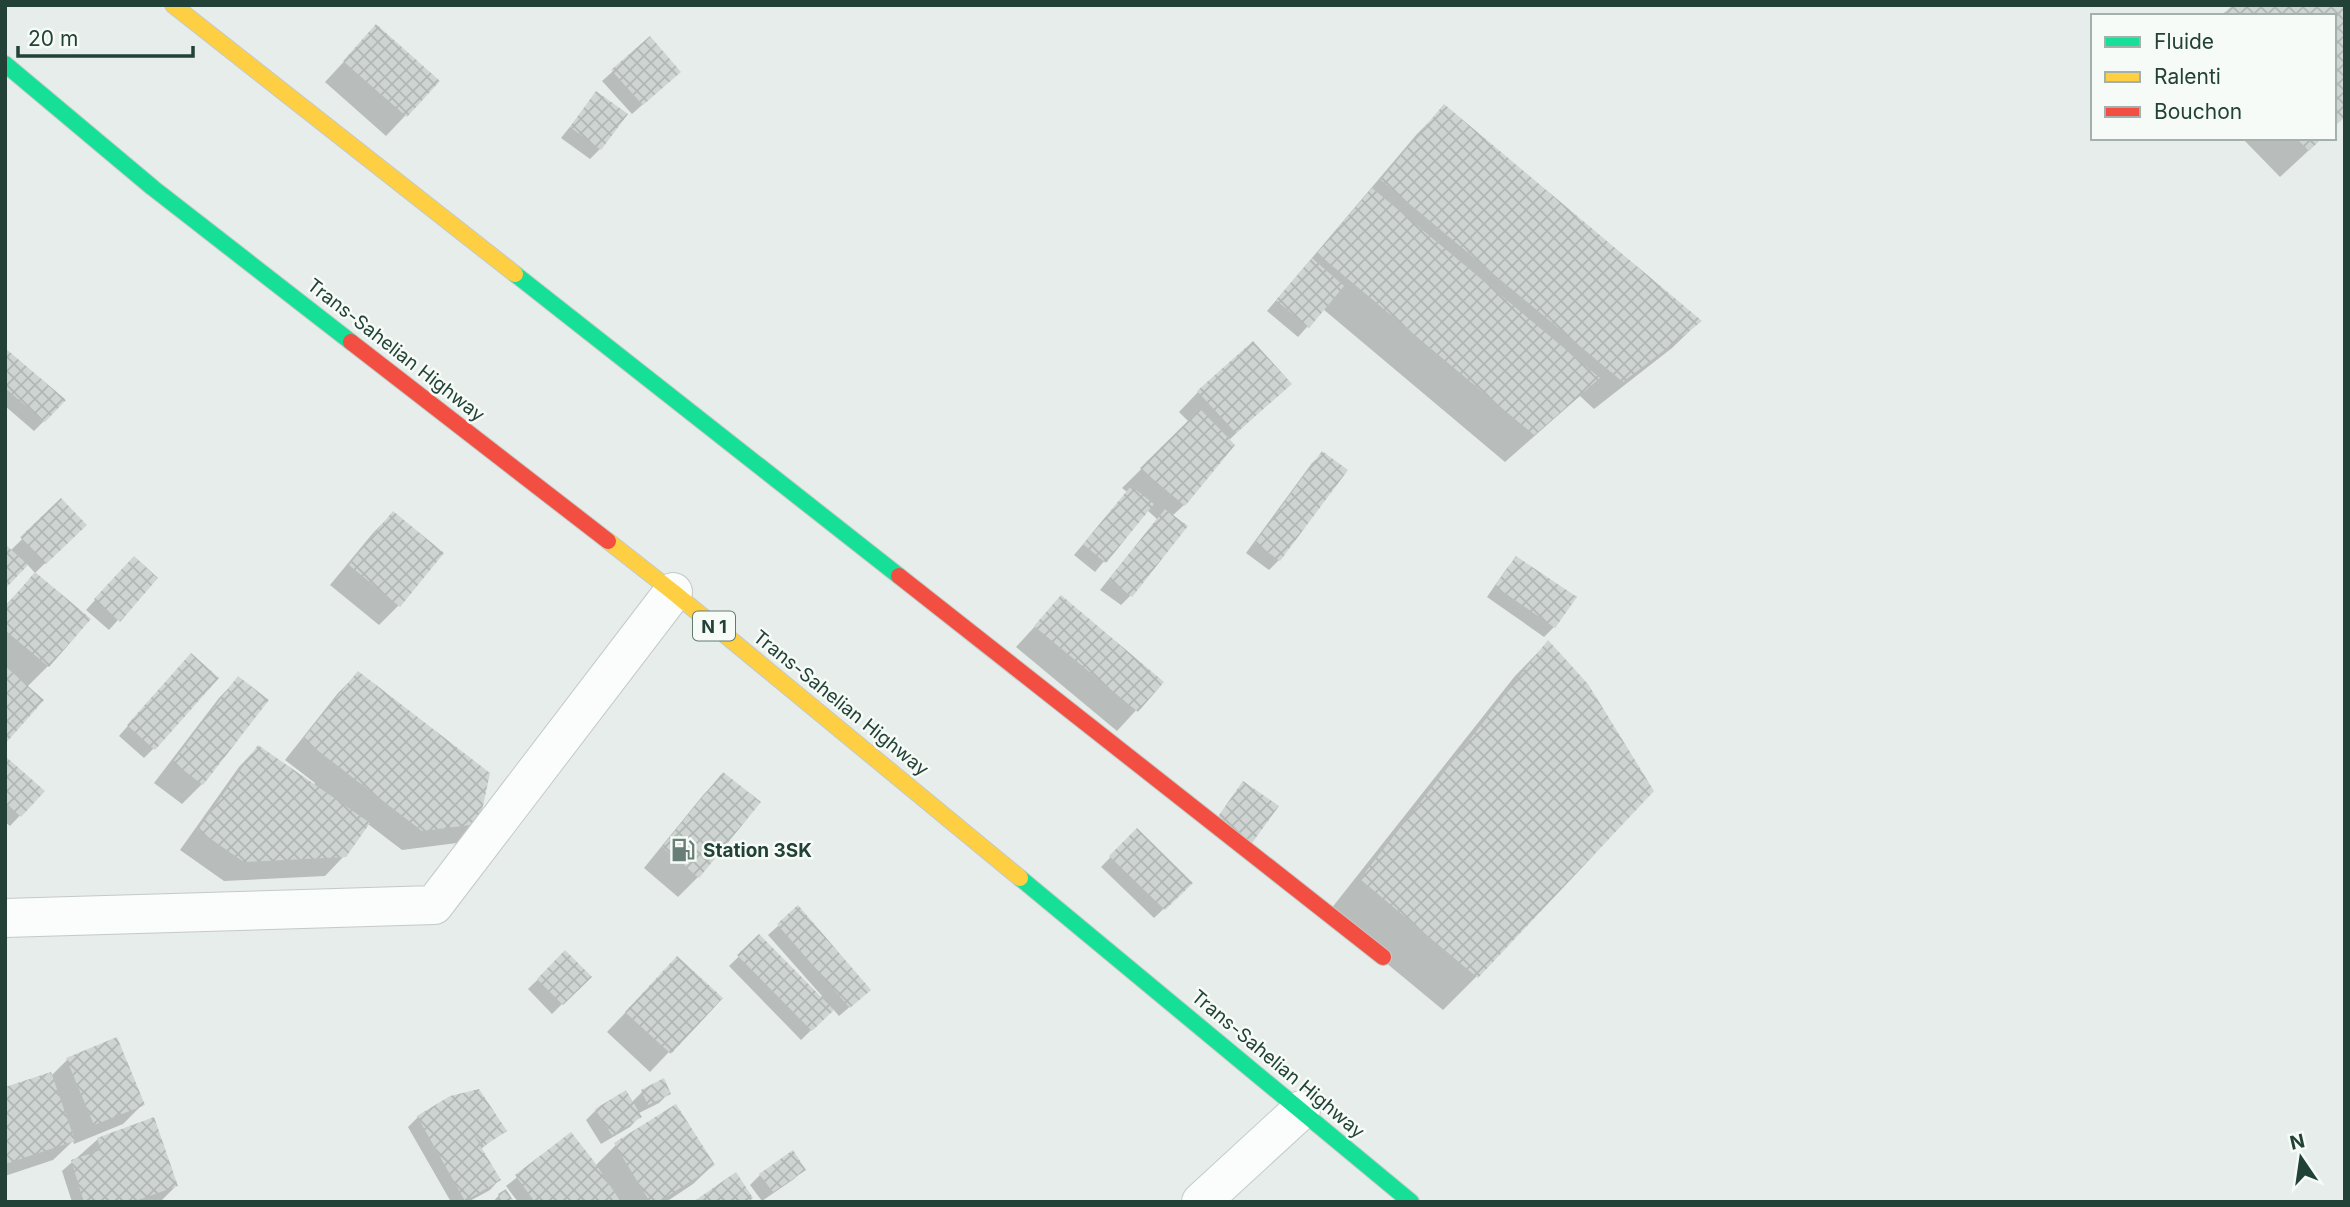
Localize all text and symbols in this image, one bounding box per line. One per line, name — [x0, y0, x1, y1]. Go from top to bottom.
scale bar — [18, 14, 192, 58]
legend — [2091, 14, 2336, 140]
text: 20 m — [28, 26, 78, 51]
text: Fluide — [2154, 29, 2214, 54]
text: Ralenti — [2154, 64, 2221, 89]
text: Bouchon — [2154, 99, 2242, 124]
street label: Trans-Sahelian Highway — [303, 274, 490, 427]
road number: N 1 — [693, 612, 735, 640]
street label: Trans-Sahelian Highway — [749, 625, 934, 781]
fuel station icon: Station 3SK — [669, 836, 697, 864]
place label: Station 3SK — [703, 839, 812, 862]
street label: Trans-Sahelian Highway — [1187, 985, 1369, 1143]
north arrow — [2266, 1123, 2336, 1193]
text: N — [2288, 1129, 2307, 1155]

